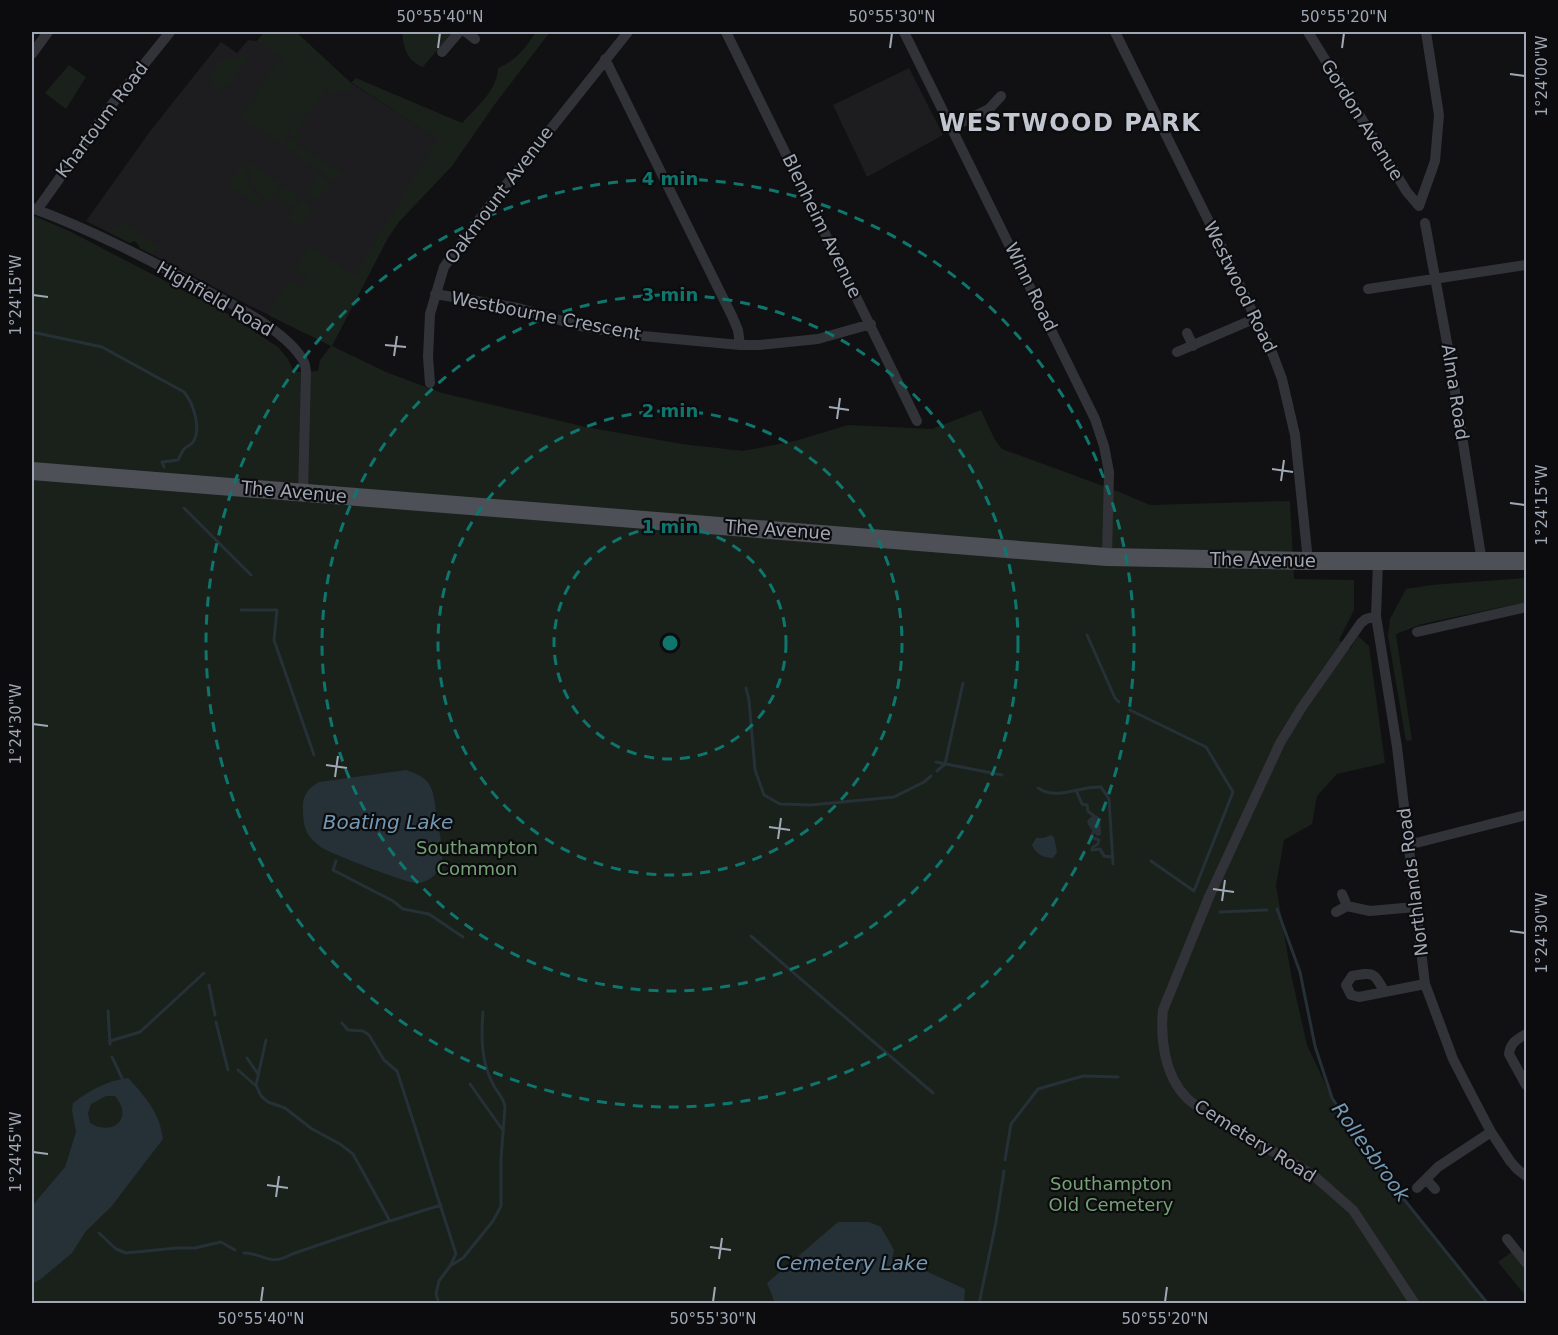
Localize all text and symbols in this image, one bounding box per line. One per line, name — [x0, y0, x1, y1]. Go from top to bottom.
text: 50°55'40"N — [396, 8, 484, 26]
text: 50°55'30"N — [848, 8, 936, 26]
text: 50°55'20"N — [1300, 8, 1388, 26]
text: 1°24'00"W — [1533, 35, 1551, 117]
street label: Gordon Avenue — [1317, 55, 1408, 184]
street label: Khartoum Road — [51, 58, 152, 182]
district label: WESTWOOD PARK — [939, 109, 1201, 137]
street label: Oakmount Avenue — [440, 122, 557, 268]
street label: Blenheim Avenue — [779, 150, 866, 301]
text: 4 min — [642, 168, 698, 189]
street label: Westwood Road — [1200, 218, 1281, 356]
street label: Winn Road — [1001, 239, 1062, 335]
text: 1°24'15"W — [7, 254, 25, 336]
street label: Highfield Road — [153, 257, 277, 340]
text: 3 min — [642, 284, 698, 305]
street label: Westbourne Crescent — [449, 287, 643, 344]
street label: Alma Road — [1438, 342, 1473, 441]
text: 2 min — [642, 400, 698, 421]
text: 1°24'15"W — [1533, 464, 1551, 546]
street label: The Avenue — [239, 476, 348, 507]
street label: The Avenue — [723, 515, 832, 544]
text: 1 min — [642, 516, 698, 537]
street label: The Avenue — [1209, 548, 1316, 571]
centre of rings — [660, 633, 680, 653]
text: 1°24'30"W — [7, 683, 25, 765]
street label: Northlands Road — [1393, 807, 1432, 958]
water label: Boating Lake — [323, 810, 453, 834]
park label: Southampton Common — [416, 837, 538, 879]
text: 1°24'30"W — [1533, 892, 1551, 974]
street label: Cemetery Road — [1191, 1095, 1320, 1186]
water label: Rollesbrook — [1327, 1098, 1416, 1208]
text: 1°24'45"W — [7, 1111, 25, 1193]
park label: Southampton Old Cemetery — [1049, 1173, 1174, 1215]
water label: Cemetery Lake — [776, 1251, 928, 1275]
text: 50°55'40"N — [217, 1310, 305, 1328]
text: 50°55'30"N — [669, 1310, 757, 1328]
text: 50°55'20"N — [1121, 1310, 1209, 1328]

